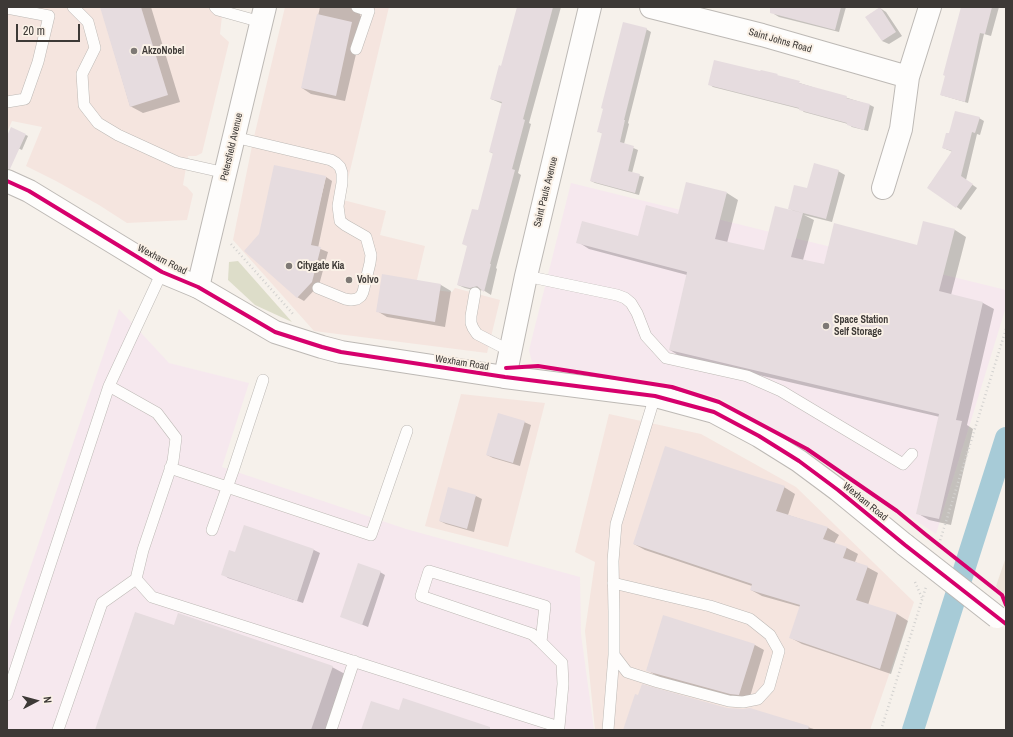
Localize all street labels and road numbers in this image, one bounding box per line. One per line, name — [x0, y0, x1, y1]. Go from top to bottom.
street label: Saint Johns Road — [747, 26, 813, 56]
street label: Petersfield Avenue — [218, 112, 246, 182]
street label: Saint Pauls Avenue — [531, 156, 561, 228]
street label: Wexham Road — [135, 242, 189, 278]
street label: Wexham Road — [434, 353, 490, 373]
street label: Wexham Road — [840, 480, 890, 524]

